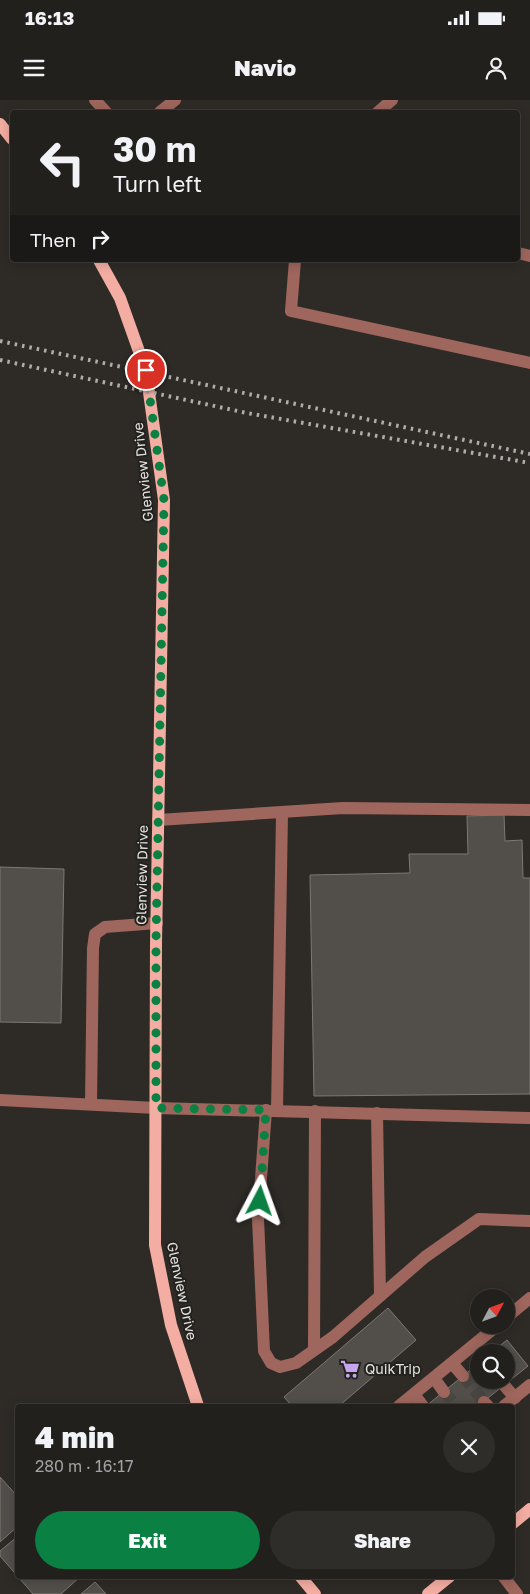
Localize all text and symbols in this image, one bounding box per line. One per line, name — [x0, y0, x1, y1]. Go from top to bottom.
text: 16:13 — [25, 6, 74, 29]
icon: menu — [20, 54, 48, 82]
text: Navio — [234, 54, 296, 81]
icon: person — [482, 54, 510, 82]
text: 30 m — [113, 128, 196, 170]
icon: left — [30, 130, 95, 195]
text: Turn left — [113, 170, 202, 197]
icon: right — [86, 225, 114, 253]
text: Then — [30, 228, 76, 251]
pin — [125, 349, 167, 391]
icon: arrive — [132, 356, 160, 384]
street label: Glenview Drive — [129, 422, 156, 523]
street label: Glenview Drive — [132, 825, 151, 925]
position arrow — [233, 1174, 285, 1226]
street label: Glenview Drive — [164, 1240, 201, 1341]
north arrow — [470, 1289, 515, 1334]
map controls — [470, 1289, 515, 1389]
button: search — [470, 1344, 515, 1389]
supermarket icon: QuikTrip — [339, 1358, 361, 1380]
place label: QuikTrip — [365, 1360, 421, 1377]
text: 4 min — [35, 1419, 114, 1455]
button: close — [443, 1421, 495, 1473]
text: 280 m · 16:17 — [35, 1456, 133, 1476]
button: Exit — [35, 1511, 260, 1569]
button: Share — [270, 1511, 495, 1569]

